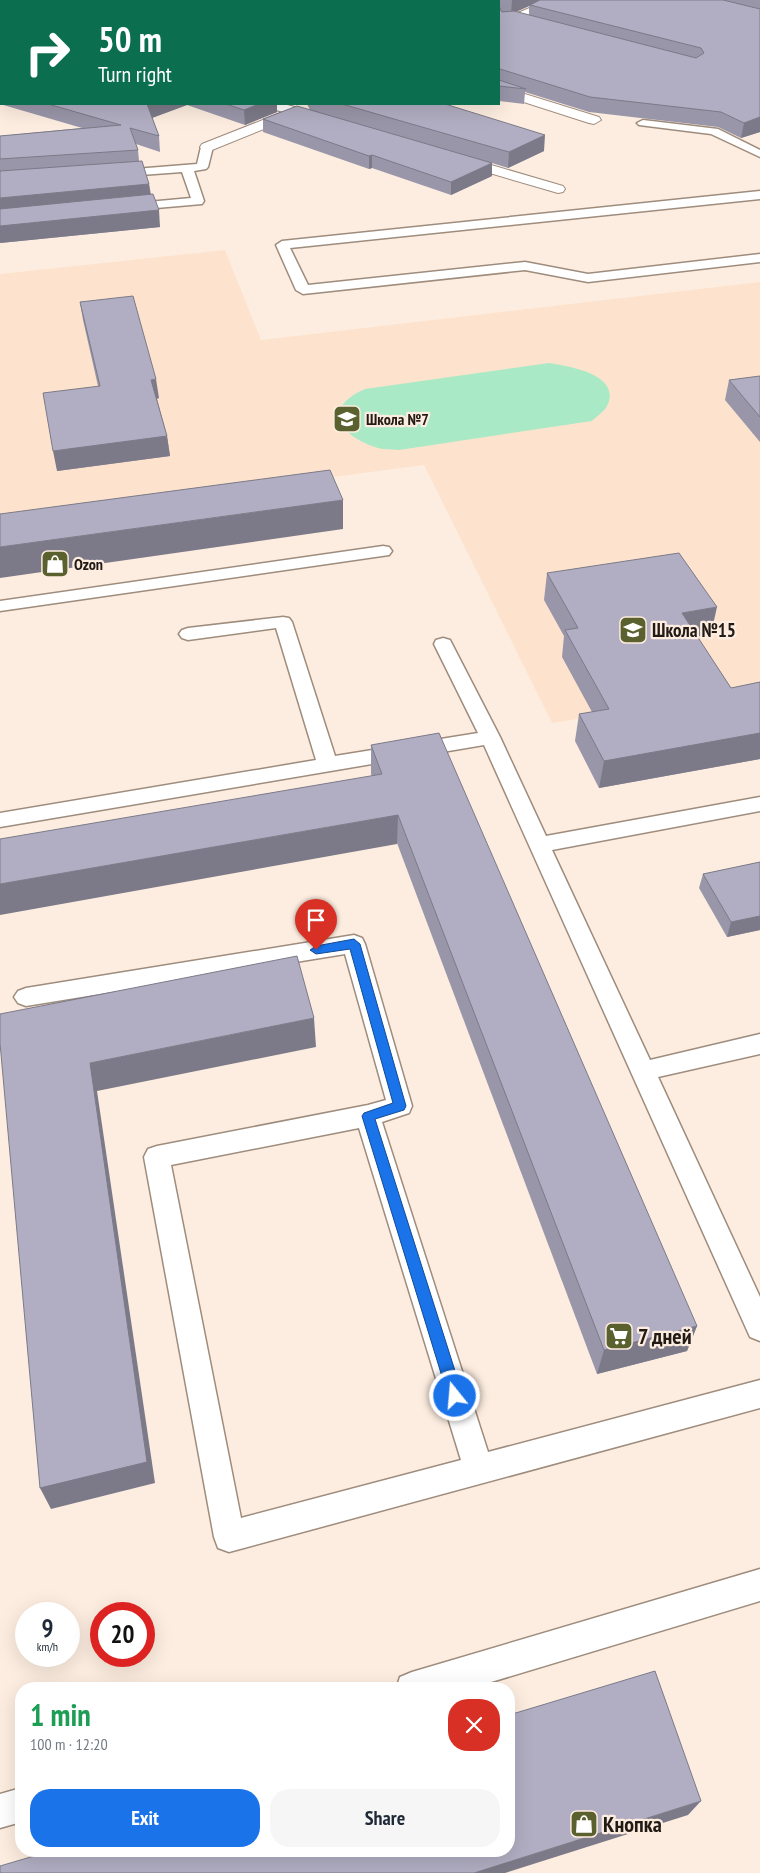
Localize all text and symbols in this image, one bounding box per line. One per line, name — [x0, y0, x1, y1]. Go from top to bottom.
text: 50 m — [98, 16, 162, 62]
icon: right — [15, 20, 80, 85]
text: Turn right — [98, 60, 172, 88]
school or university icon: Школа №7 — [332, 404, 362, 434]
place label: Школа №7 — [366, 409, 429, 429]
shop icon: Ozon — [40, 549, 70, 579]
place label: Ozon — [74, 554, 103, 574]
school or university icon: Школа №15 — [618, 615, 648, 645]
place label: Школа №15 — [652, 618, 736, 642]
pin — [295, 899, 337, 950]
icon: arrive — [302, 906, 330, 934]
supermarket icon: 7 дней — [604, 1321, 634, 1351]
place label: 7 дней — [638, 1322, 692, 1350]
position arrow — [428, 1369, 480, 1421]
speed limit sign: 20 — [90, 1602, 155, 1667]
text: 9 — [42, 1612, 53, 1644]
text: km/h — [37, 1639, 58, 1654]
text: 1 min — [30, 1695, 91, 1734]
button: close — [448, 1699, 500, 1751]
text: 100 m · 12:20 — [30, 1734, 108, 1754]
button: Exit — [30, 1789, 260, 1847]
button: Share — [270, 1789, 500, 1847]
shop icon: Кнопка — [569, 1809, 599, 1839]
place label: Кнопка — [603, 1810, 662, 1838]

